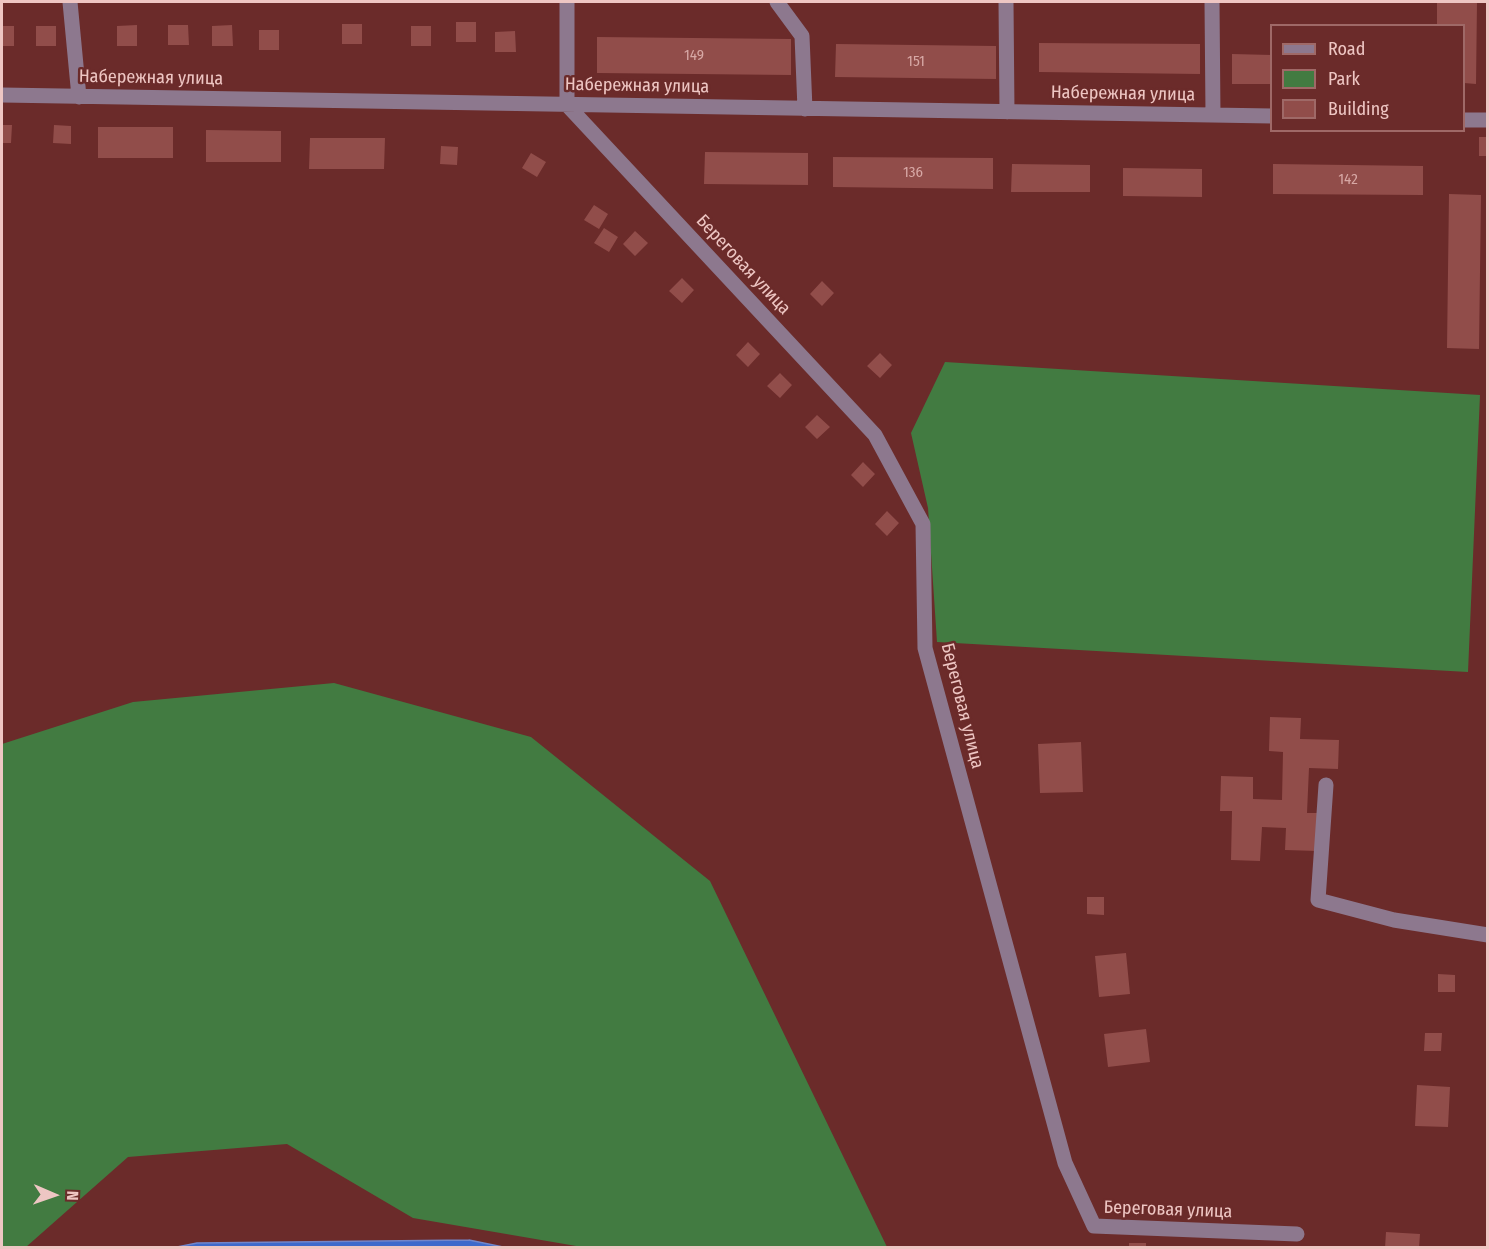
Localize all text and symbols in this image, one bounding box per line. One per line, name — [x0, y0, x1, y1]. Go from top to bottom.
legend — [1270, 24, 1465, 132]
text: Road — [1328, 38, 1365, 60]
house number: 149 — [684, 47, 704, 65]
house number: 151 — [907, 53, 925, 71]
street label: Набережная улица — [79, 66, 223, 90]
text: Park — [1328, 68, 1360, 90]
street label: Набережная улица — [565, 74, 709, 98]
street label: Набережная улица — [1051, 82, 1195, 106]
text: Building — [1328, 98, 1389, 120]
house number: 136 — [903, 164, 923, 182]
house number: 142 — [1338, 171, 1358, 189]
street label: Береговая улица — [691, 211, 795, 319]
street label: Береговая улица — [936, 641, 988, 771]
north arrow — [24, 1165, 84, 1225]
text: N — [63, 1191, 82, 1201]
street label: Береговая улица — [1103, 1197, 1233, 1223]

